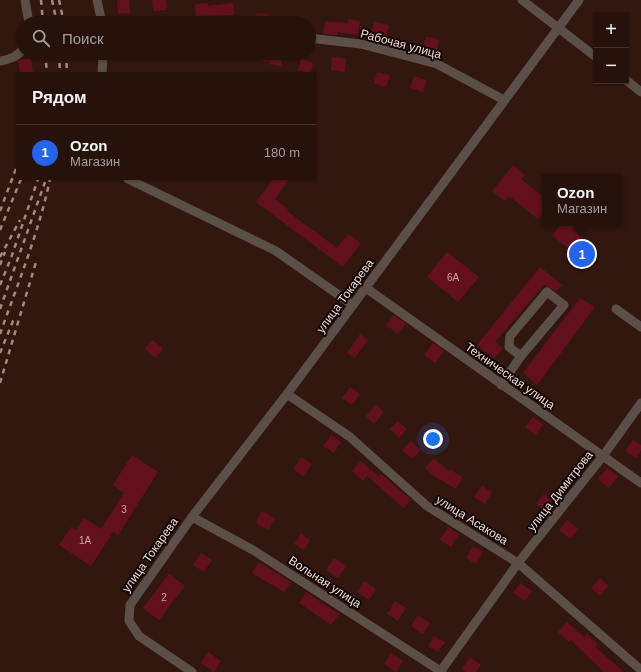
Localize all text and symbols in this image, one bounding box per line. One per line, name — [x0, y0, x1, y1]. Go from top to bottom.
map controls — [593, 12, 629, 84]
button: + — [593, 12, 629, 48]
search box — [16, 16, 316, 60]
street label: Рабочая улица — [359, 26, 443, 62]
icon: search — [30, 27, 52, 49]
text: Поиск — [62, 30, 104, 47]
button: − — [593, 48, 629, 84]
text: Рядом — [32, 88, 87, 107]
text: Ozon — [70, 137, 108, 154]
text: 1 — [41, 145, 49, 160]
text: 180 m — [264, 145, 300, 160]
text: Магазин — [70, 154, 120, 169]
popup — [542, 174, 622, 226]
text: Ozon — [557, 184, 594, 201]
text: Магазин — [557, 201, 607, 216]
pin: 1 — [569, 239, 595, 269]
street label: улица Токарева — [314, 256, 377, 336]
house number: 6А — [447, 272, 459, 283]
street label: Техническая улица — [462, 340, 558, 412]
your location — [423, 429, 443, 449]
street label: улица Димитрова — [524, 448, 596, 534]
street label: улица Асакова — [434, 492, 511, 548]
house number: 3 — [121, 504, 127, 515]
street label: улица Токарева — [119, 515, 181, 595]
house number: 1А — [79, 535, 91, 546]
street label: Вольная улица — [286, 553, 364, 611]
house number: 2 — [161, 592, 167, 603]

